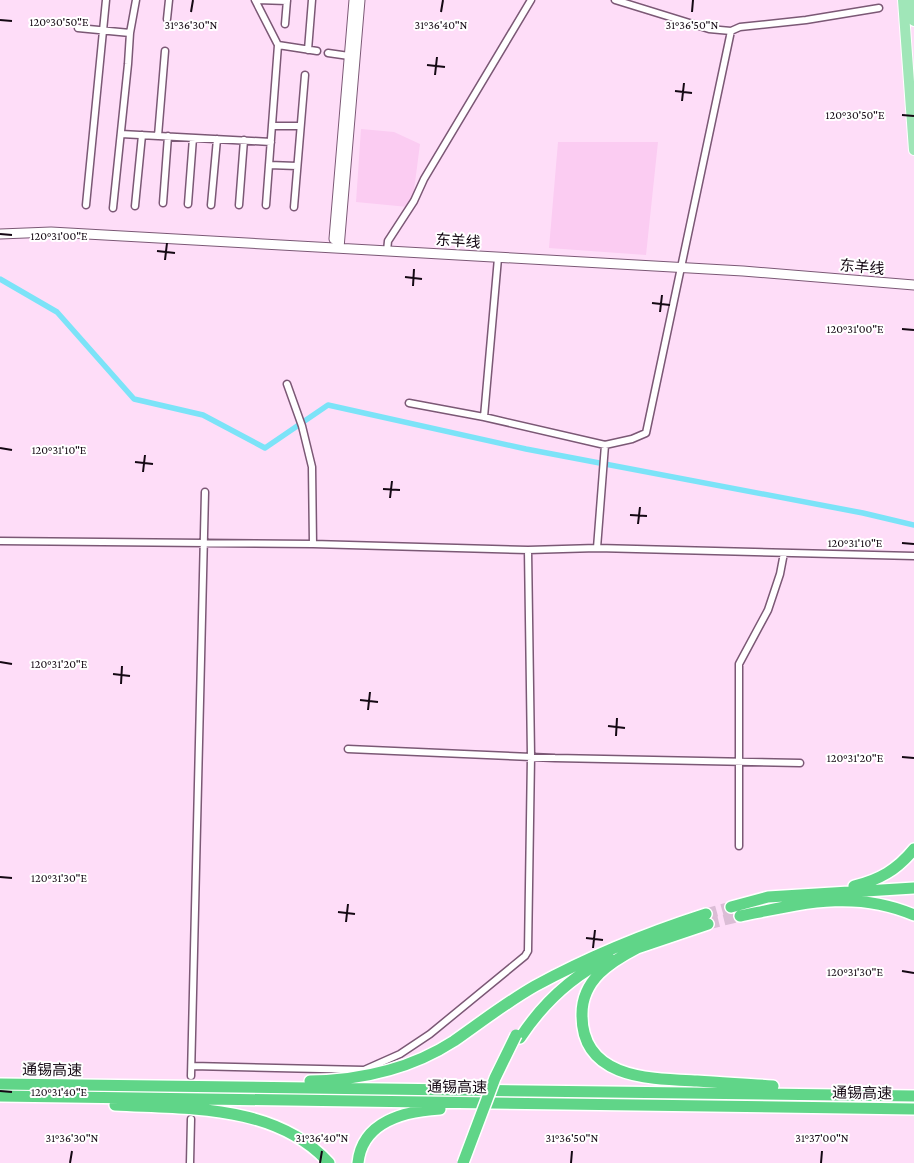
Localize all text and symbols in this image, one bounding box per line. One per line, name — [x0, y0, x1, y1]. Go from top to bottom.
text: 120°30'50"E — [29, 15, 89, 29]
text: 31°36'30"N — [165, 18, 218, 32]
text: 31°36'40"N — [415, 18, 468, 32]
text: 31°36'50"N — [666, 18, 718, 32]
text: 120°30'50"E — [825, 108, 885, 122]
text: 120°31'00"E — [30, 229, 88, 243]
street label: 东羊线 — [435, 231, 481, 251]
street label: 东羊线 — [839, 257, 885, 277]
text: 120°31'00"E — [826, 322, 884, 336]
text: 120°31'10"E — [32, 443, 87, 457]
text: 120°31'10"E — [828, 536, 883, 550]
text: 120°31'20"E — [31, 657, 88, 671]
text: 120°31'20"E — [827, 751, 884, 765]
text: 120°31'30"E — [31, 871, 88, 885]
text: 120°31'30"E — [827, 965, 884, 979]
street label: 通锡高速 — [22, 1061, 82, 1079]
street label: 通锡高速 — [427, 1078, 487, 1096]
street label: 通锡高速 — [832, 1084, 892, 1102]
text: 120°31'40"E — [31, 1085, 88, 1099]
text: 31°36'30"N — [46, 1131, 99, 1145]
text: 31°36'40"N — [296, 1131, 349, 1145]
text: 31°36'50"N — [546, 1131, 598, 1145]
text: 31°37'00"N — [795, 1131, 849, 1145]

